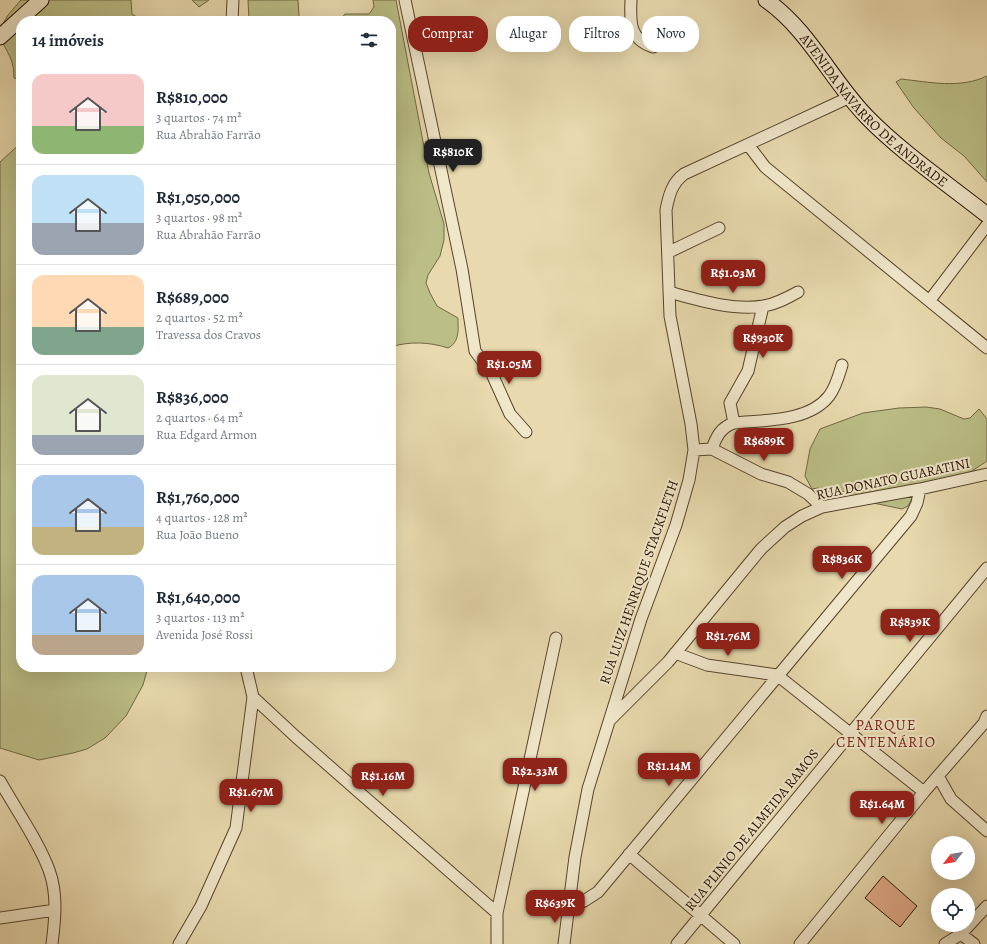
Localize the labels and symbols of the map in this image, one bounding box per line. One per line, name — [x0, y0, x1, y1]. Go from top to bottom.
street label: AVENIDA NAVARRO DE ANDRADE — [795, 28, 952, 191]
pin: R$810K — [420, 139, 486, 173]
pin: R$1.03M — [696, 260, 770, 294]
pin: R$930K — [730, 325, 796, 359]
pin: R$1.05M — [472, 351, 546, 385]
pin: R$689K — [731, 428, 797, 462]
street label: RUA DONATO GUARATINI — [814, 453, 972, 505]
street label: RUA LUIZ HENRIQUE STACKFLETH — [595, 477, 683, 687]
pin: R$836K — [809, 546, 875, 580]
pin: R$839K — [877, 609, 943, 643]
pin: R$1.76M — [691, 623, 765, 657]
district label: PARQUE CENTENÁRIO — [836, 715, 936, 752]
street label: RUA PLINIO DE ALMEIDA RAMOS — [681, 745, 823, 915]
pin: R$1.14M — [632, 753, 706, 787]
pin: R$2.33M — [498, 758, 572, 792]
pin: R$1.16M — [346, 763, 420, 797]
pin: R$1.67M — [214, 779, 288, 813]
pin: R$1.64M — [845, 791, 919, 825]
north arrow — [931, 836, 975, 880]
pin: R$639K — [522, 890, 588, 924]

